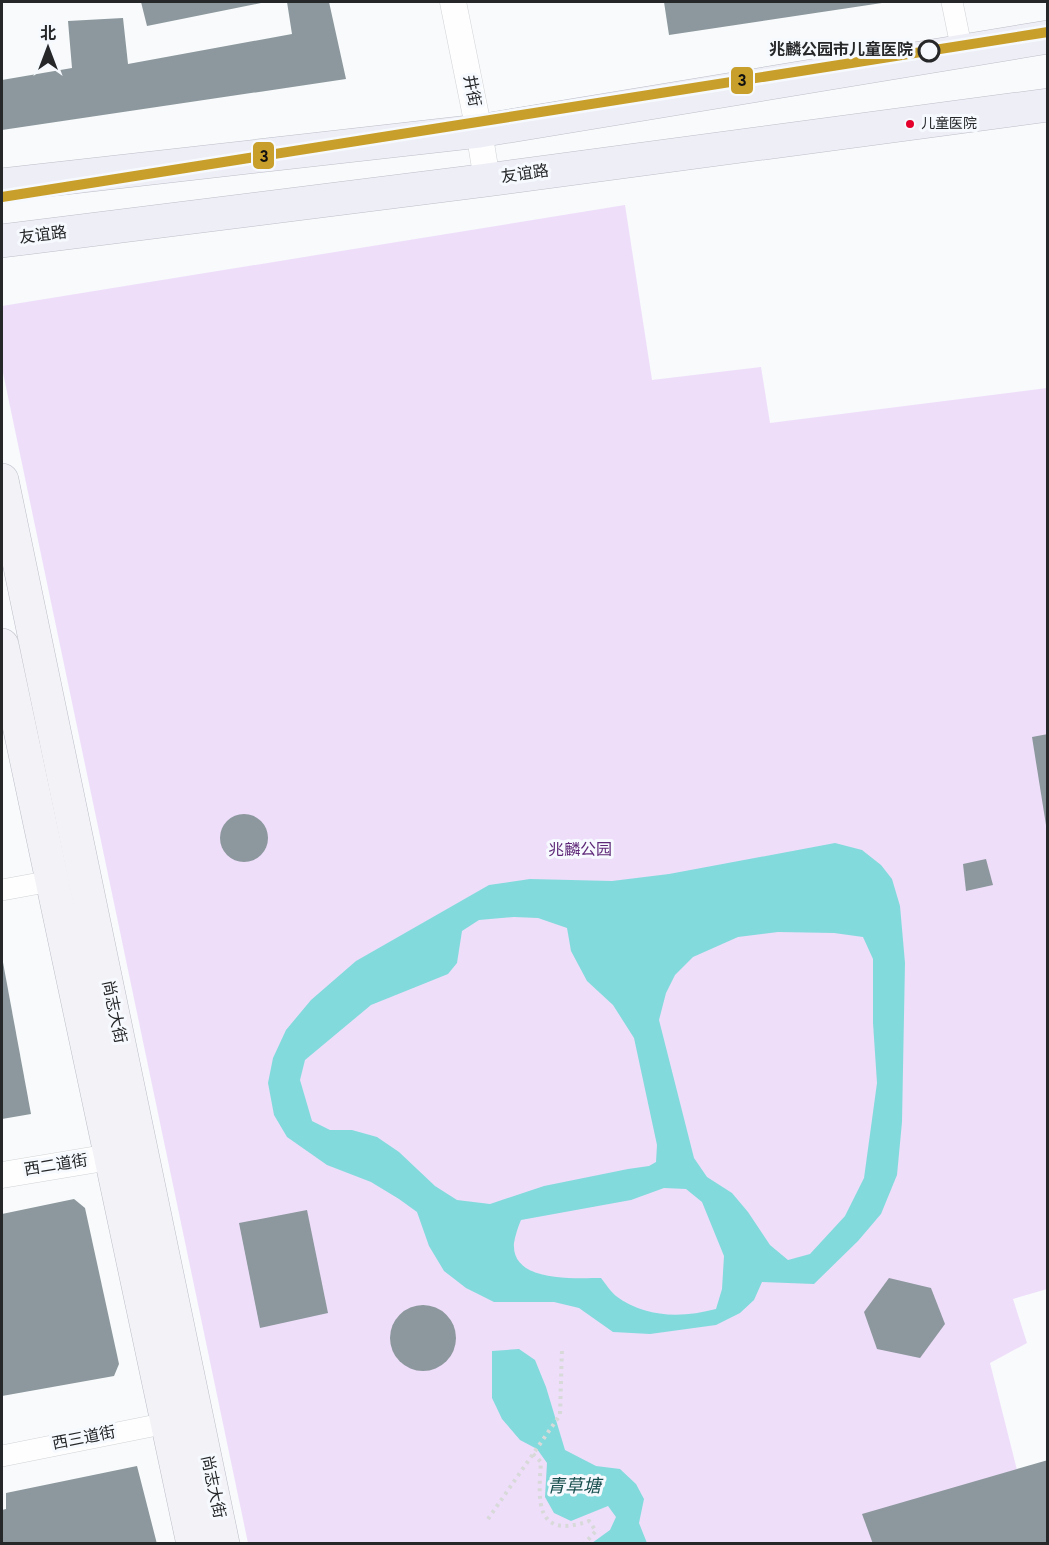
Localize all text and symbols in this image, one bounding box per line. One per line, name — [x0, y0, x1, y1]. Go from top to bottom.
north arrow — [18, 18, 78, 78]
text: 北 — [40, 25, 56, 45]
place label: 兆麟公园·市儿童医院 — [769, 40, 913, 61]
marker: 兆麟公园·市儿童医院 — [918, 40, 940, 62]
line badge: 3 — [730, 66, 754, 95]
text: 3 — [737, 72, 747, 92]
street label: 井街 — [458, 73, 484, 109]
place label: 儿童医院 — [921, 115, 977, 133]
marker: 儿童医院 — [904, 118, 916, 130]
line badge: 3 — [252, 141, 275, 170]
text: 3 — [259, 148, 269, 168]
street label: 友谊路 — [500, 162, 550, 188]
street label: 友谊路 — [18, 223, 68, 249]
park label: 兆麟公园 — [548, 841, 612, 861]
street label: 尚志大街 — [97, 979, 129, 1045]
street label: 西二道街 — [23, 1151, 89, 1181]
street label: 西三道街 — [51, 1423, 117, 1455]
street label: 尚志大街 — [196, 1454, 228, 1520]
water label: 青草塘 — [547, 1476, 604, 1499]

